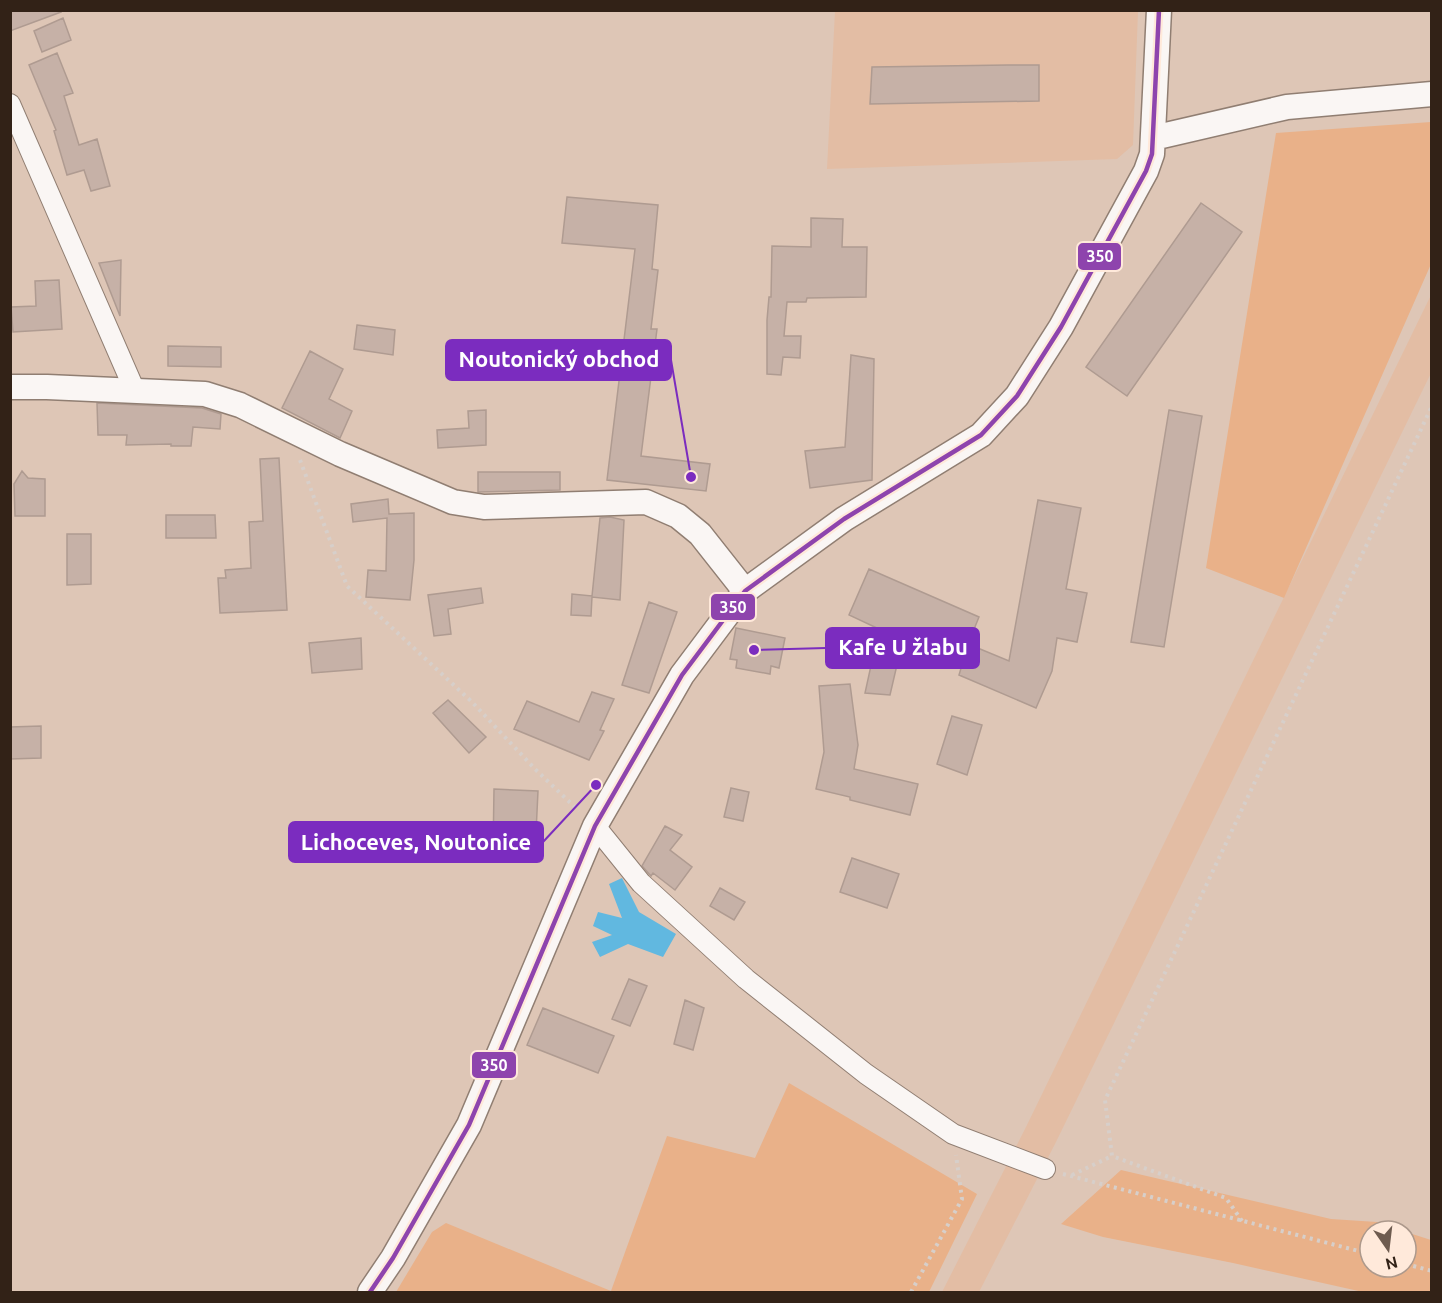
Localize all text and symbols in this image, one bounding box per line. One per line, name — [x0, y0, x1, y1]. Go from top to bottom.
line badge: 350 — [1077, 242, 1122, 271]
text: 350 — [1086, 247, 1114, 265]
callout: Noutonický obchod — [446, 340, 671, 380]
text: Noutonický obchod — [459, 346, 659, 371]
line badge: 350 — [710, 593, 756, 621]
text: 350 — [719, 598, 747, 616]
callout: Kafe U žlabu — [826, 628, 979, 668]
text: Kafe U žlabu — [838, 634, 968, 659]
callout: Lichoceves, Noutonice — [289, 822, 543, 862]
text: Lichoceves, Noutonice — [301, 829, 531, 854]
line badge: 350 — [471, 1051, 517, 1079]
text: 350 — [480, 1056, 508, 1074]
north arrow — [1358, 1219, 1418, 1279]
text: N — [1384, 1253, 1400, 1274]

